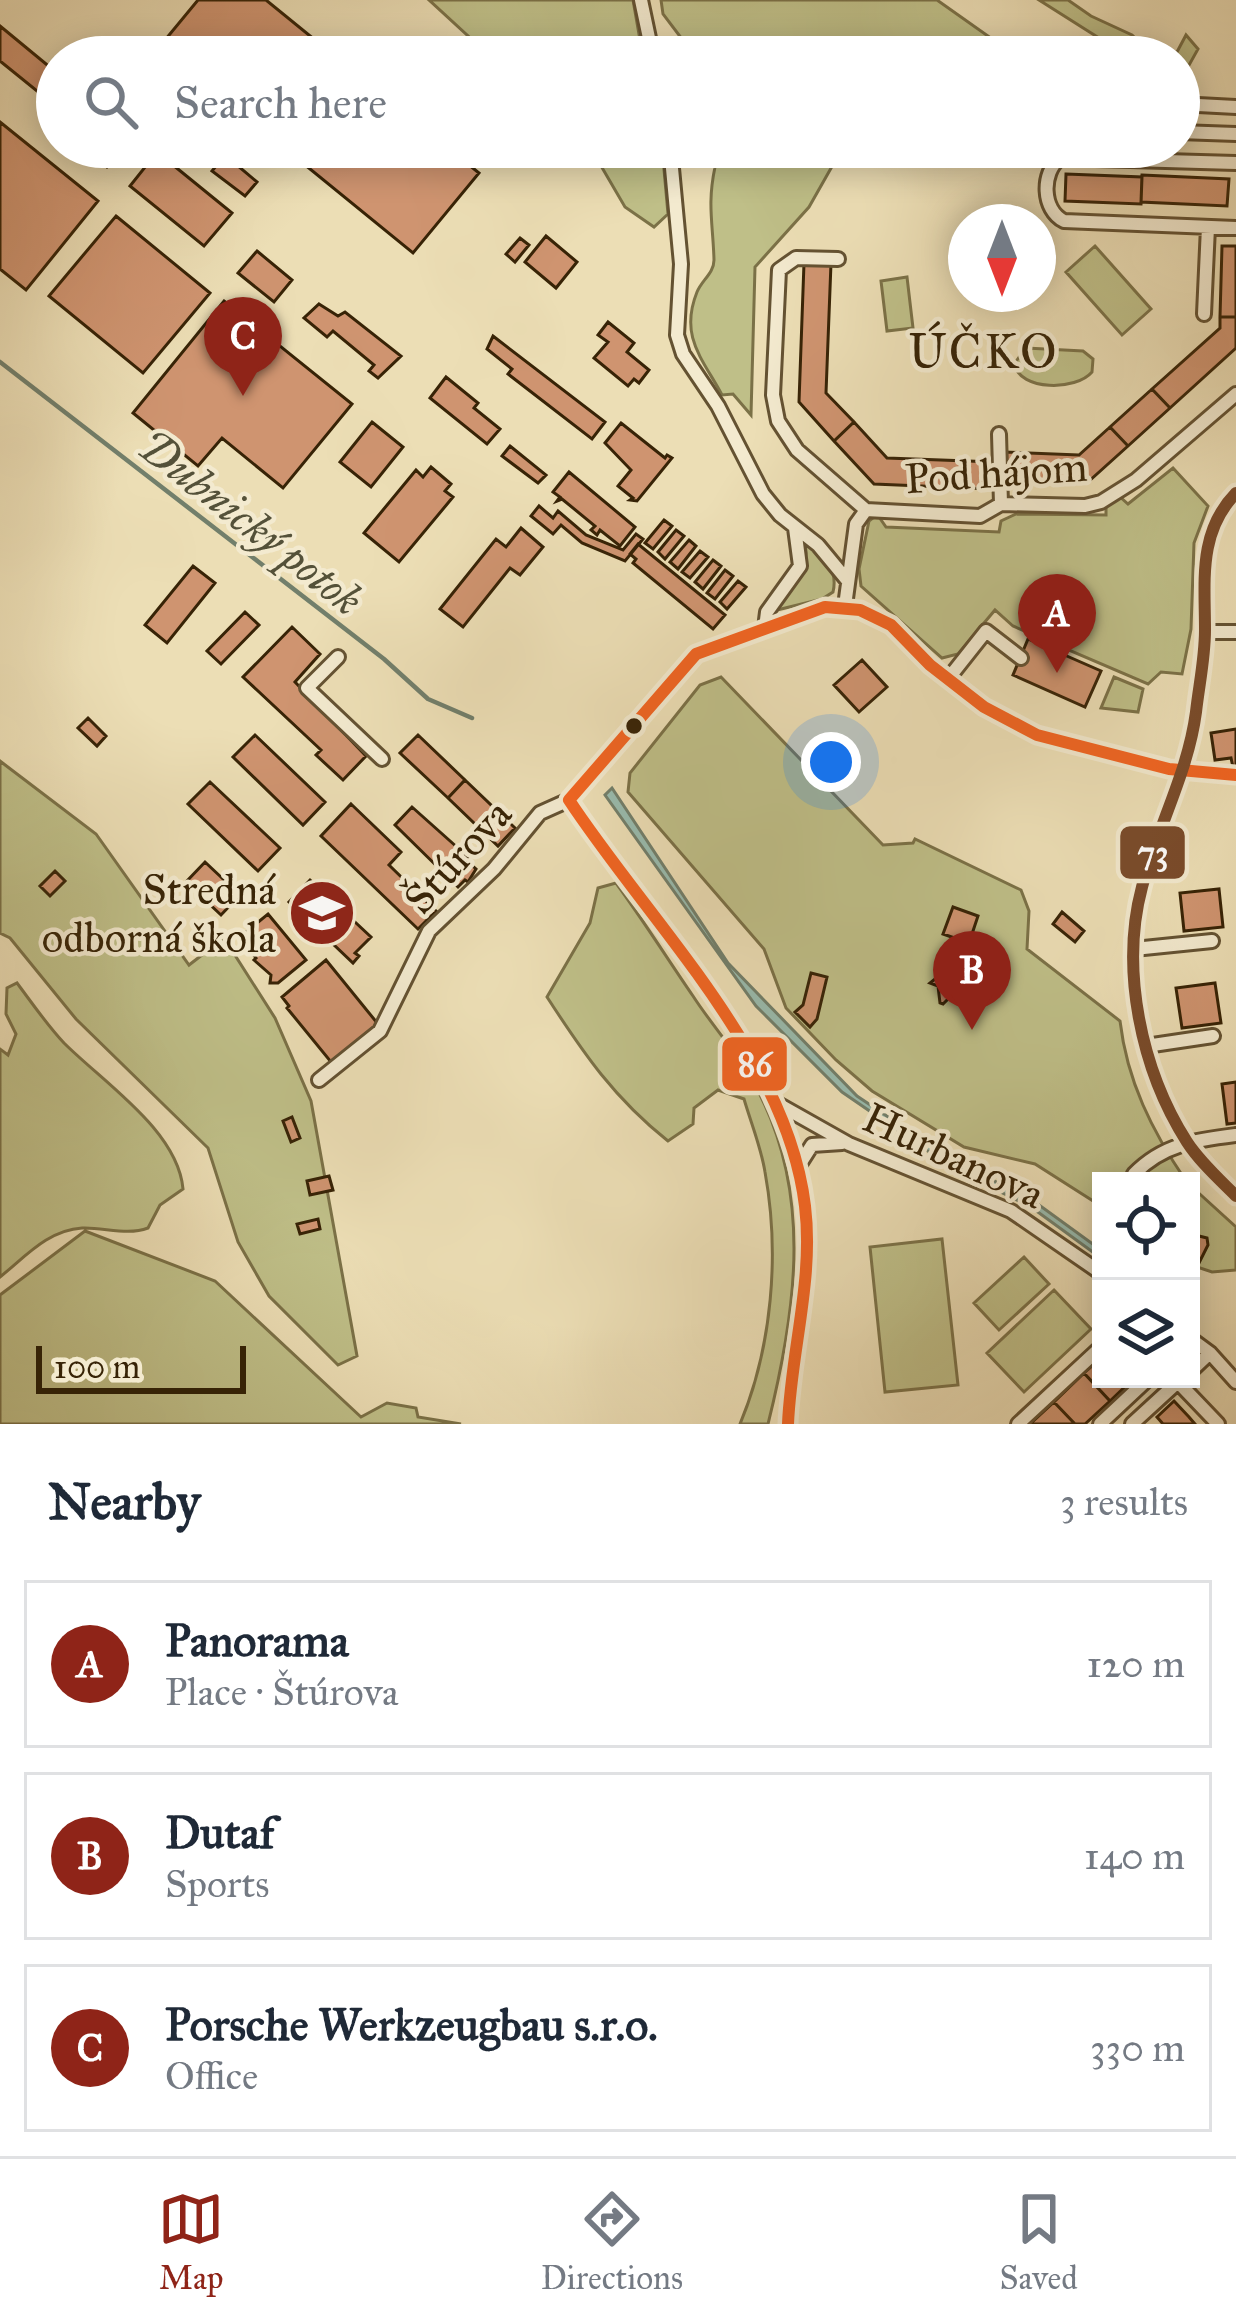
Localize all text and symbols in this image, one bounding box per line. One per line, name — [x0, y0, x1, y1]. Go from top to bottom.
search box — [36, 36, 1200, 168]
icon: search — [78, 69, 144, 135]
text: Search here — [174, 75, 387, 130]
north arrow — [948, 204, 1056, 312]
pin: C — [204, 297, 282, 396]
district label: ÚČKO — [908, 321, 1060, 381]
water label: Dubnický potok — [128, 418, 374, 627]
street label: Pod hájom — [903, 441, 1089, 505]
pin: A — [1018, 574, 1096, 673]
unlabelled marker — [623, 715, 645, 737]
your location — [801, 732, 861, 792]
street label: Štúrova — [393, 789, 523, 925]
line badge: 73 — [1118, 824, 1187, 881]
text: 73 — [1138, 833, 1168, 873]
place label: Stredná odborná škola — [42, 864, 276, 964]
school or university icon: Stredná odborná škola — [287, 878, 357, 948]
pin: B — [933, 931, 1011, 1030]
line badge: 86 — [720, 1035, 789, 1093]
text: 86 — [738, 1045, 774, 1085]
street label: Hurbanova — [855, 1091, 1053, 1221]
map controls — [1092, 1172, 1200, 1388]
button: locate — [1092, 1172, 1200, 1280]
button: layers — [1092, 1280, 1200, 1388]
scale bar — [36, 1340, 246, 1393]
text: 100 m — [54, 1347, 140, 1387]
text: Nearby — [48, 1471, 200, 1533]
text: 3 results — [1060, 1478, 1188, 1526]
text: Panorama — [165, 1613, 349, 1668]
text: A — [77, 1640, 103, 1688]
text: 120 m — [1086, 1640, 1185, 1688]
text: Place · Štúrova — [165, 1668, 399, 1716]
text: Dutaf — [165, 1805, 275, 1860]
text: B — [77, 1832, 103, 1880]
text: 140 m — [1084, 1832, 1185, 1880]
text: Sports — [165, 1860, 269, 1908]
text: Porsche Werkzeugbau s.r.o. — [165, 1997, 658, 2052]
text: C — [77, 2024, 103, 2072]
text: 330 m — [1090, 2024, 1185, 2072]
text: Office — [165, 2052, 258, 2100]
tab: Map — [158, 2186, 224, 2298]
tab: Directions — [541, 2186, 683, 2298]
tab: Saved — [999, 2186, 1078, 2298]

